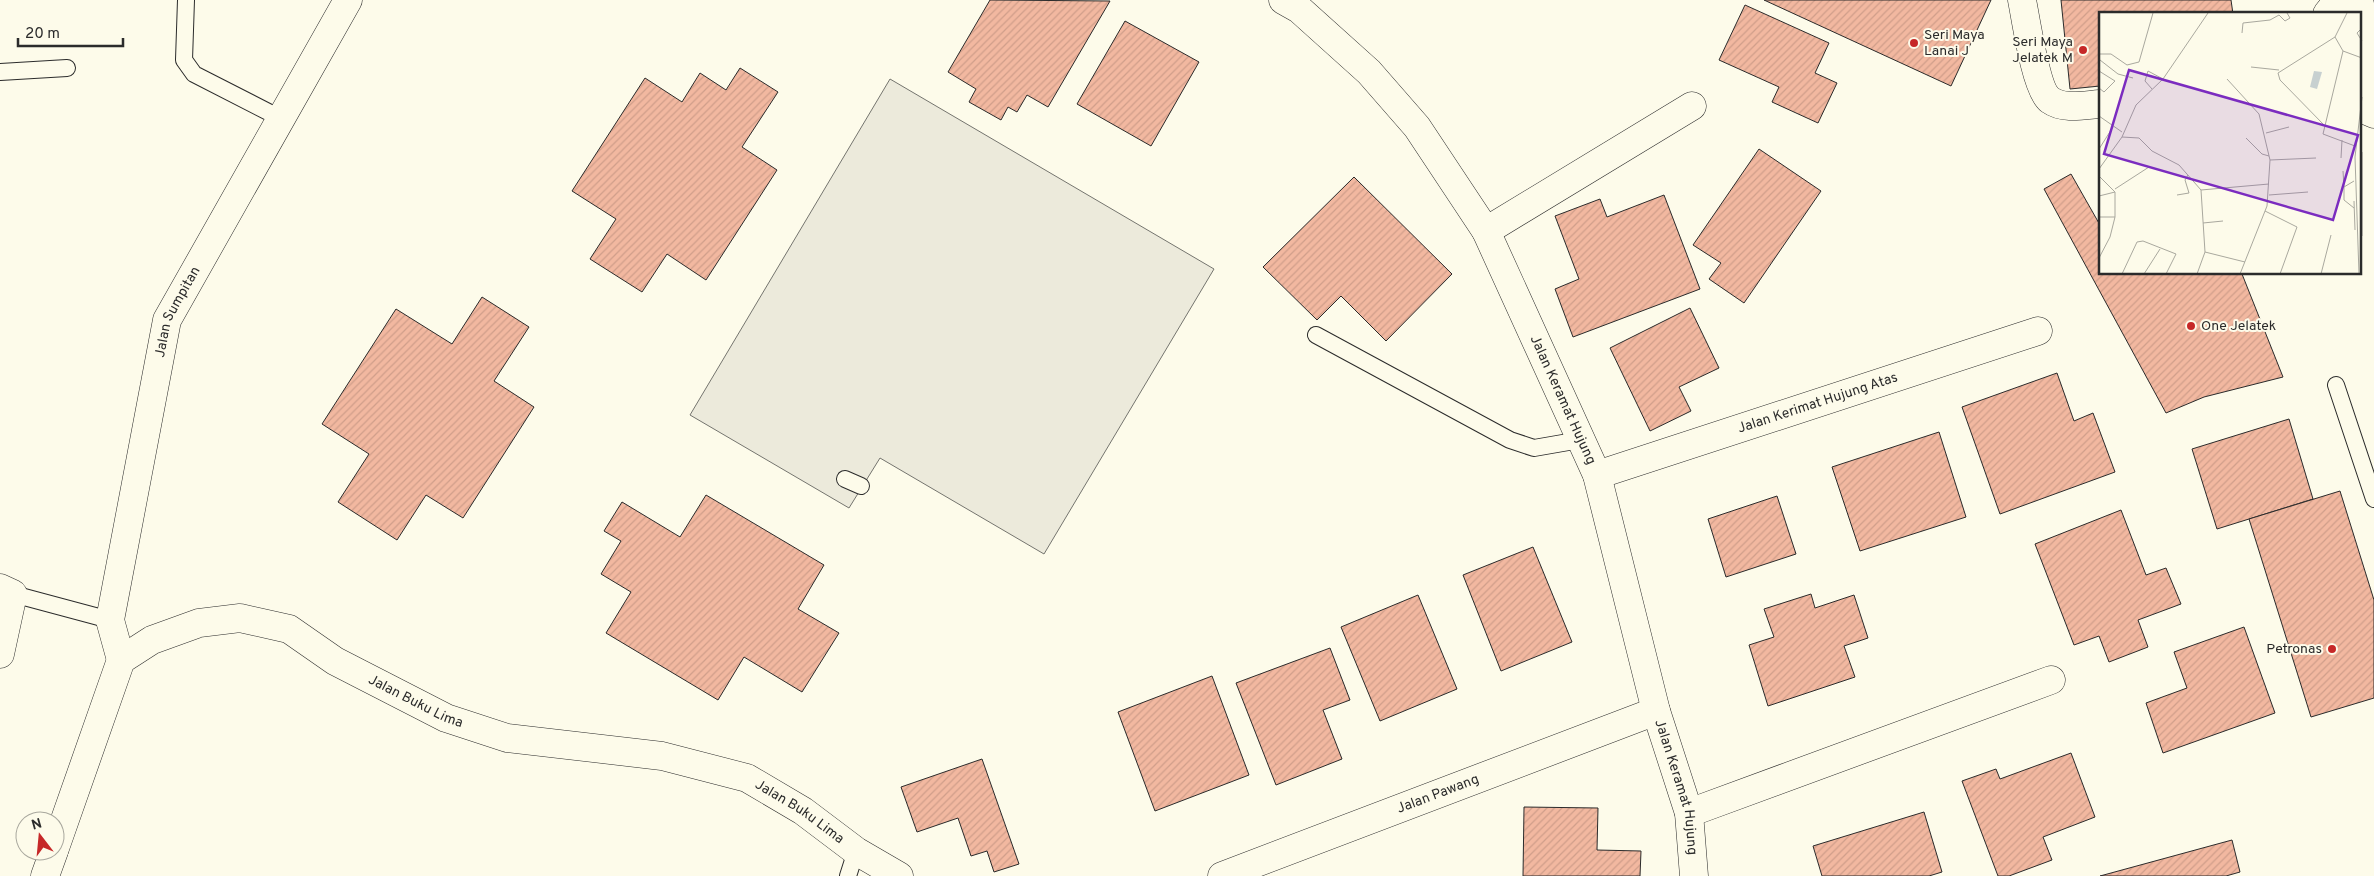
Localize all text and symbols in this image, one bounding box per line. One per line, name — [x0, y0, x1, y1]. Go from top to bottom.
inset map — [2099, 12, 2362, 275]
scale bar — [18, 15, 122, 47]
text: 20 m — [25, 25, 60, 44]
place label: Seri Maya Lanai J — [1924, 27, 1985, 60]
place label: Seri Maya Jelatek M — [2012, 34, 2073, 67]
marker: Seri Maya Lanai J — [1908, 37, 1920, 49]
marker: Seri Maya Jelatek M — [2077, 44, 2089, 56]
street label: Jalan Sumpitan — [152, 263, 204, 359]
place label: One Jelatek — [2201, 318, 2276, 335]
marker: One Jelatek — [2185, 320, 2197, 332]
street label: Jalan Keramat Hujung — [1526, 333, 1600, 467]
street label: Jalan Kerimat Hujung Atas — [1735, 369, 1900, 437]
place label: Petronas — [2266, 641, 2322, 658]
marker: Petronas — [2326, 643, 2338, 655]
street label: Jalan Buku Lima — [365, 671, 465, 731]
street label: Jalan Keramat Hujung — [1651, 717, 1701, 856]
street label: Jalan Pawang — [1394, 771, 1481, 817]
street label: Jalan Buku Lima — [752, 776, 847, 847]
north arrow — [15, 811, 65, 861]
text: N — [30, 815, 44, 835]

